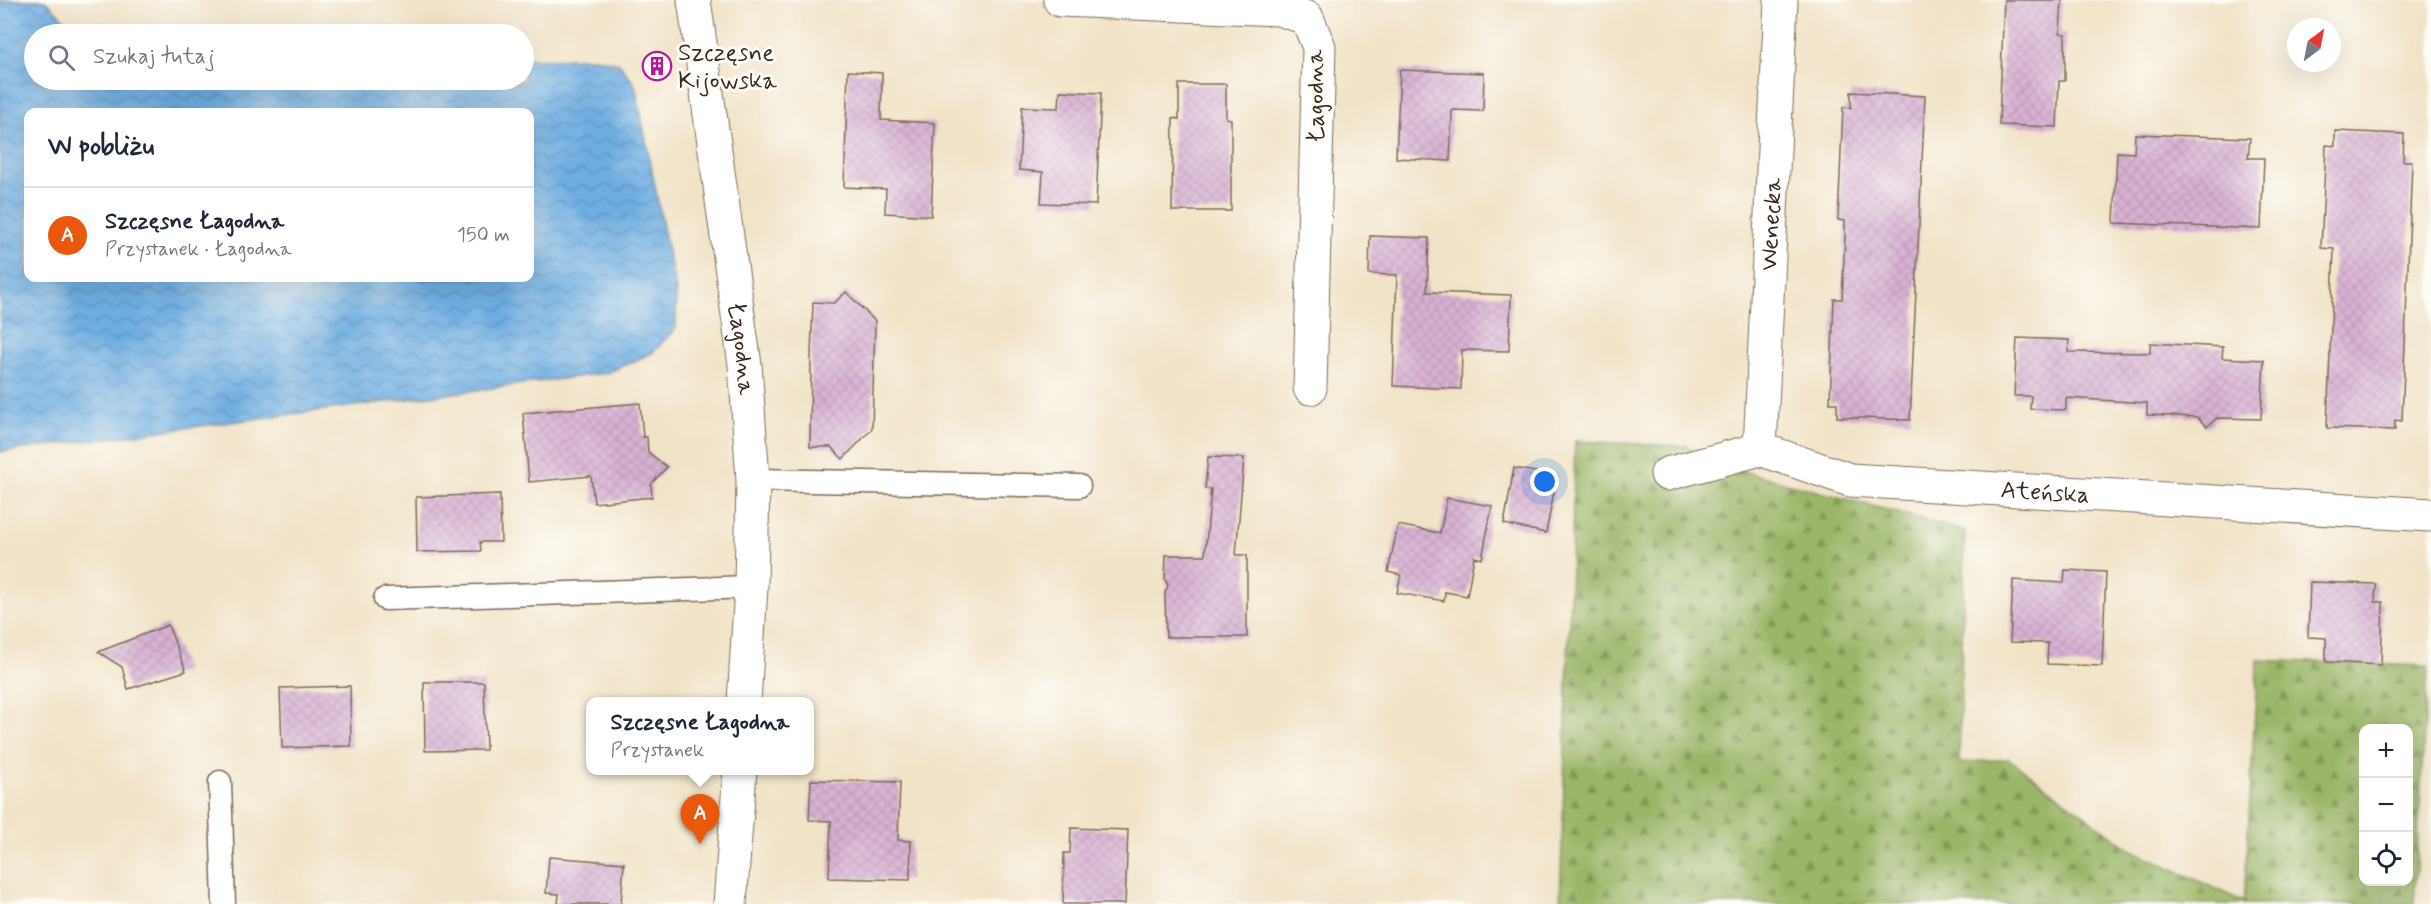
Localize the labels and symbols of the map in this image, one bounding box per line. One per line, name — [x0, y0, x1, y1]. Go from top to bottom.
north arrow — [2287, 18, 2341, 72]
place label: Szczęsne Kijowska — [678, 38, 778, 97]
street label: Łagodna — [1300, 49, 1333, 143]
building icon: Szczęsne Kijowska — [641, 50, 673, 82]
street label: Wenecka — [1754, 177, 1790, 271]
street label: Łagodna — [719, 301, 761, 397]
your location — [1530, 467, 1559, 496]
street label: Ateńska — [2000, 475, 2091, 511]
pin: A — [680, 794, 720, 844]

